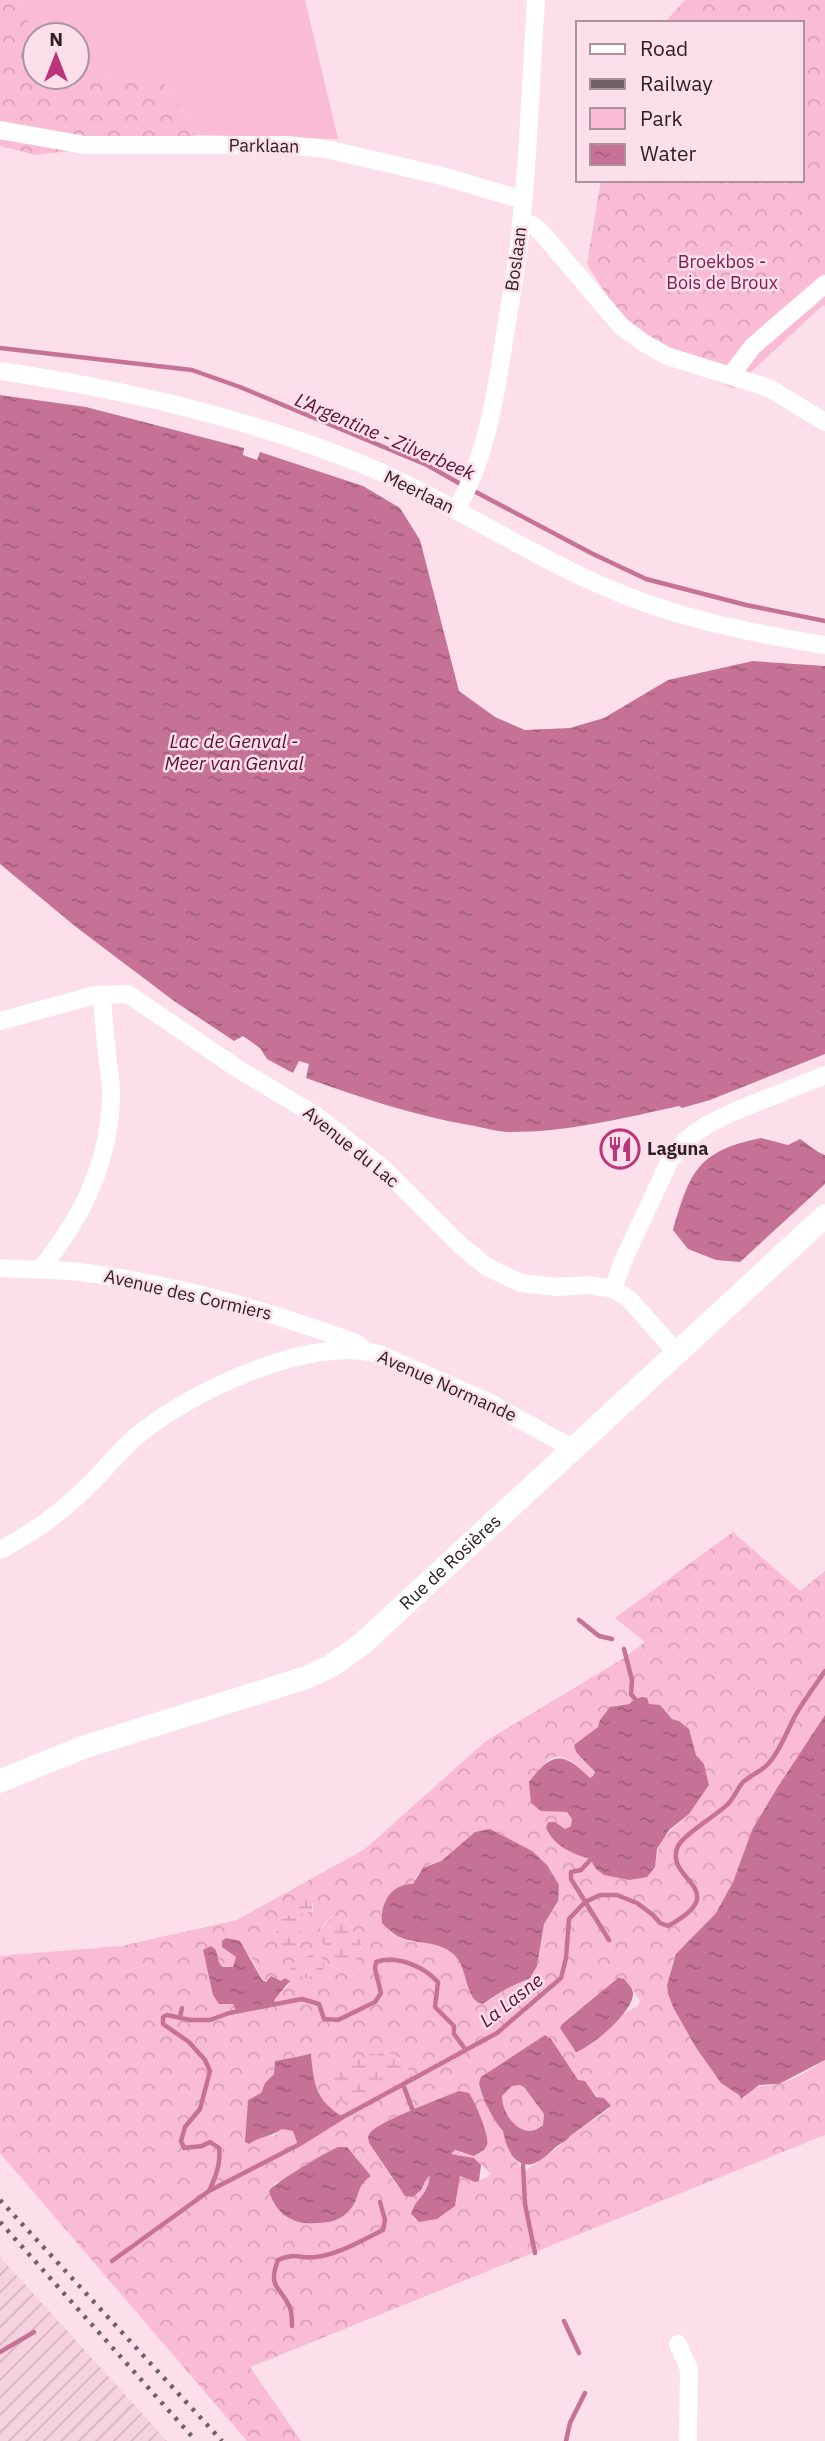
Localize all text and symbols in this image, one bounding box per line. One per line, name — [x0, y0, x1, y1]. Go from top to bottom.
north arrow — [21, 21, 91, 91]
legend — [576, 21, 804, 182]
text: N — [49, 27, 63, 51]
text: Road — [640, 34, 688, 62]
text: Railway — [640, 69, 713, 97]
text: Park — [640, 104, 683, 132]
street label: Parklaan — [228, 133, 300, 158]
text: Water — [640, 139, 697, 167]
street label: Boslaan — [500, 225, 531, 293]
park label: Broekbos - Bois de Broux — [666, 250, 778, 294]
water label: L'Argentine - Zilverbeek — [291, 387, 480, 485]
street label: Meerlaan — [380, 465, 458, 518]
water label: Lac de Genval - Meer van Genval — [164, 729, 304, 775]
street label: Avenue du Lac — [299, 1101, 404, 1192]
restaurant icon: Laguna — [599, 1128, 641, 1170]
place label: Laguna — [647, 1137, 708, 1160]
street label: Avenue des Cormiers — [102, 1264, 274, 1325]
street label: Avenue Normande — [374, 1345, 520, 1427]
street label: Rue de Rosières — [394, 1509, 506, 1615]
water label: La Lasne — [475, 1968, 548, 2032]

